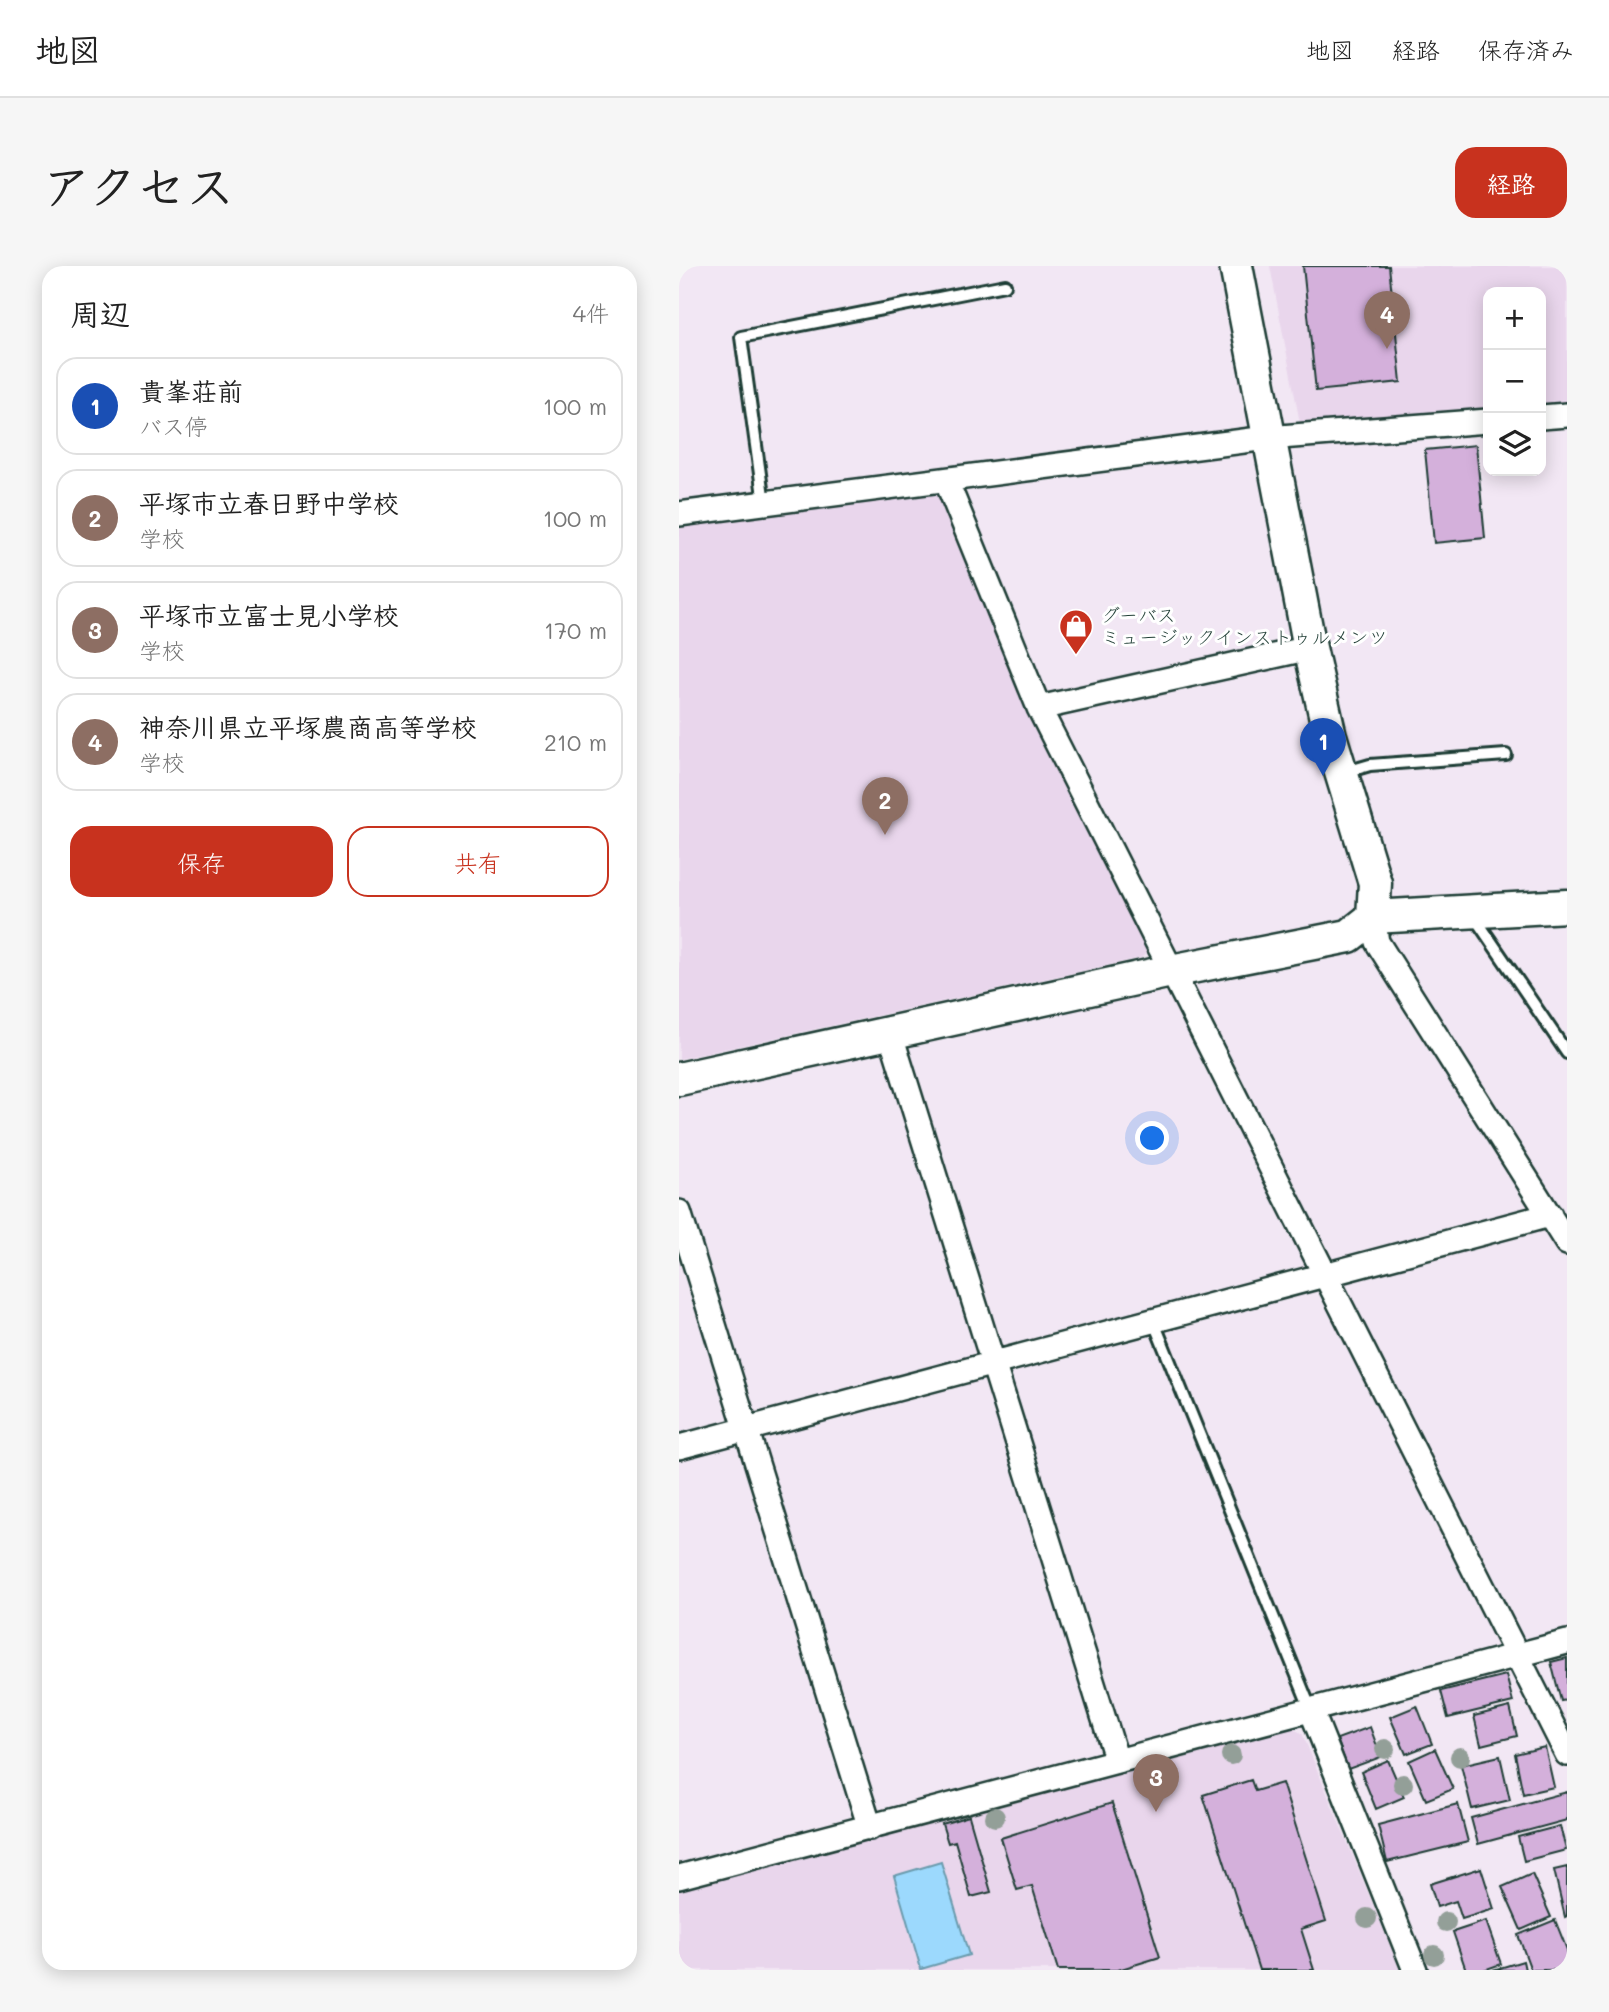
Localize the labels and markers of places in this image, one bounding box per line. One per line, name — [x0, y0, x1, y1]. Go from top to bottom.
pin: 4 — [1364, 291, 1410, 349]
place label: グーバス ミュージックインストゥルメンツ — [1101, 602, 1388, 649]
shop icon: グーバス ミュージックインストゥルメンツ — [1057, 607, 1095, 656]
pin: 1 — [1300, 718, 1346, 776]
pin: 2 — [862, 777, 908, 835]
pin: 3 — [1133, 1754, 1179, 1812]

